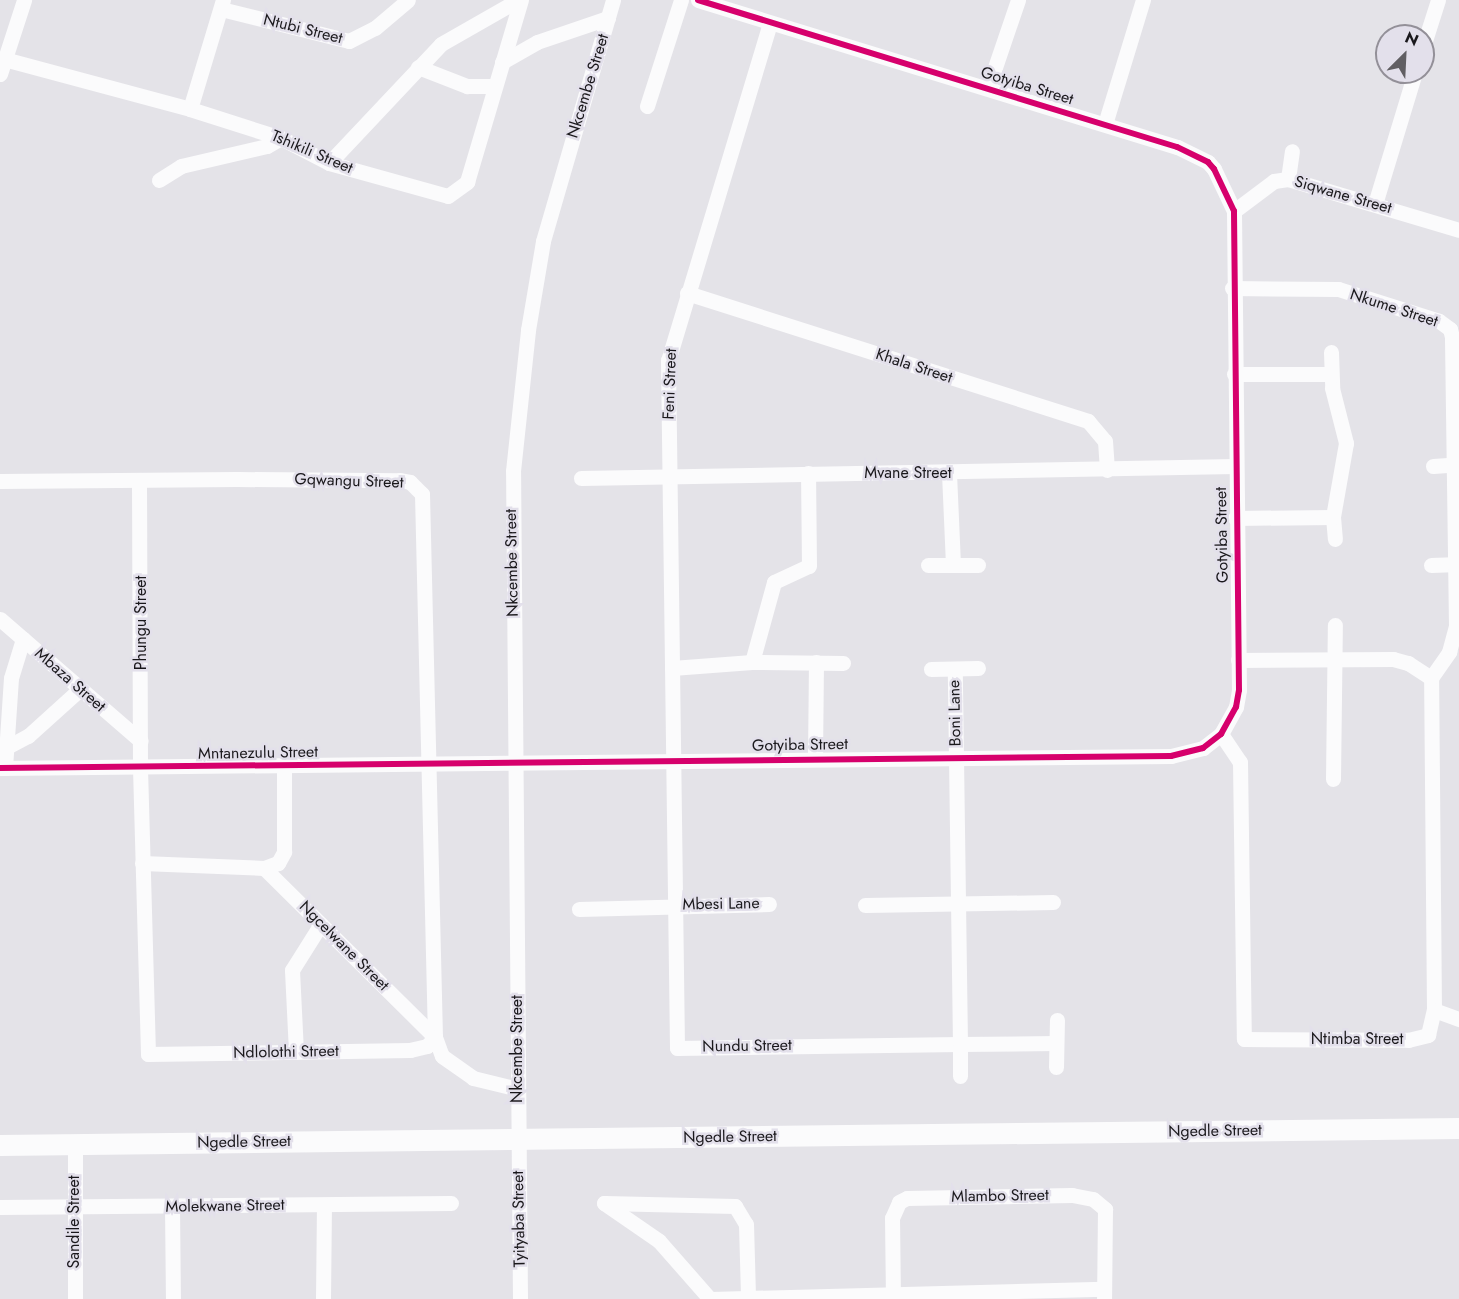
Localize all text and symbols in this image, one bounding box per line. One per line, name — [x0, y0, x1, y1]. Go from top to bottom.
street label: Ntubi Street — [261, 10, 345, 48]
north arrow — [1375, 24, 1435, 84]
text: N — [1401, 26, 1422, 52]
street label: Nkcembe Street — [563, 32, 613, 140]
street label: Gotyiba Street — [978, 63, 1076, 109]
street label: Tshikili Street — [268, 126, 356, 178]
street label: Siqwane Street — [1292, 172, 1394, 218]
street label: Nkume Street — [1348, 285, 1440, 331]
street label: Khala Street — [873, 345, 955, 387]
street label: Feni Street — [659, 348, 681, 420]
street label: Mvane Street — [864, 463, 952, 483]
street label: Gqwangu Street — [294, 470, 404, 492]
street label: Gotyiba Street — [1212, 487, 1232, 583]
street label: Nkcembe Street — [501, 509, 523, 617]
street label: Phungu Street — [131, 576, 151, 670]
street label: Mbaza Street — [31, 644, 109, 716]
street label: Boni Lane — [945, 680, 965, 746]
street label: Gotyiba Street — [752, 735, 848, 755]
street label: Mntanezulu Street — [198, 742, 318, 764]
street label: Mbesi Lane — [682, 894, 760, 914]
street label: Ngcelwane Street — [295, 897, 393, 995]
street label: Nkcembe Street — [507, 995, 527, 1103]
street label: Ntimba Street — [1311, 1029, 1403, 1049]
street label: Nundu Street — [702, 1036, 792, 1056]
street label: Ndlolothi Street — [233, 1041, 339, 1063]
street label: Ngedle Street — [1168, 1121, 1262, 1141]
street label: Ngedle Street — [683, 1127, 777, 1147]
street label: Ngedle Street — [197, 1132, 291, 1152]
street label: Tyityaba Street — [509, 1171, 529, 1267]
street label: Sandile Street — [64, 1175, 84, 1269]
street label: Mlambo Street — [951, 1186, 1049, 1206]
street label: Molekwane Street — [165, 1195, 285, 1217]

